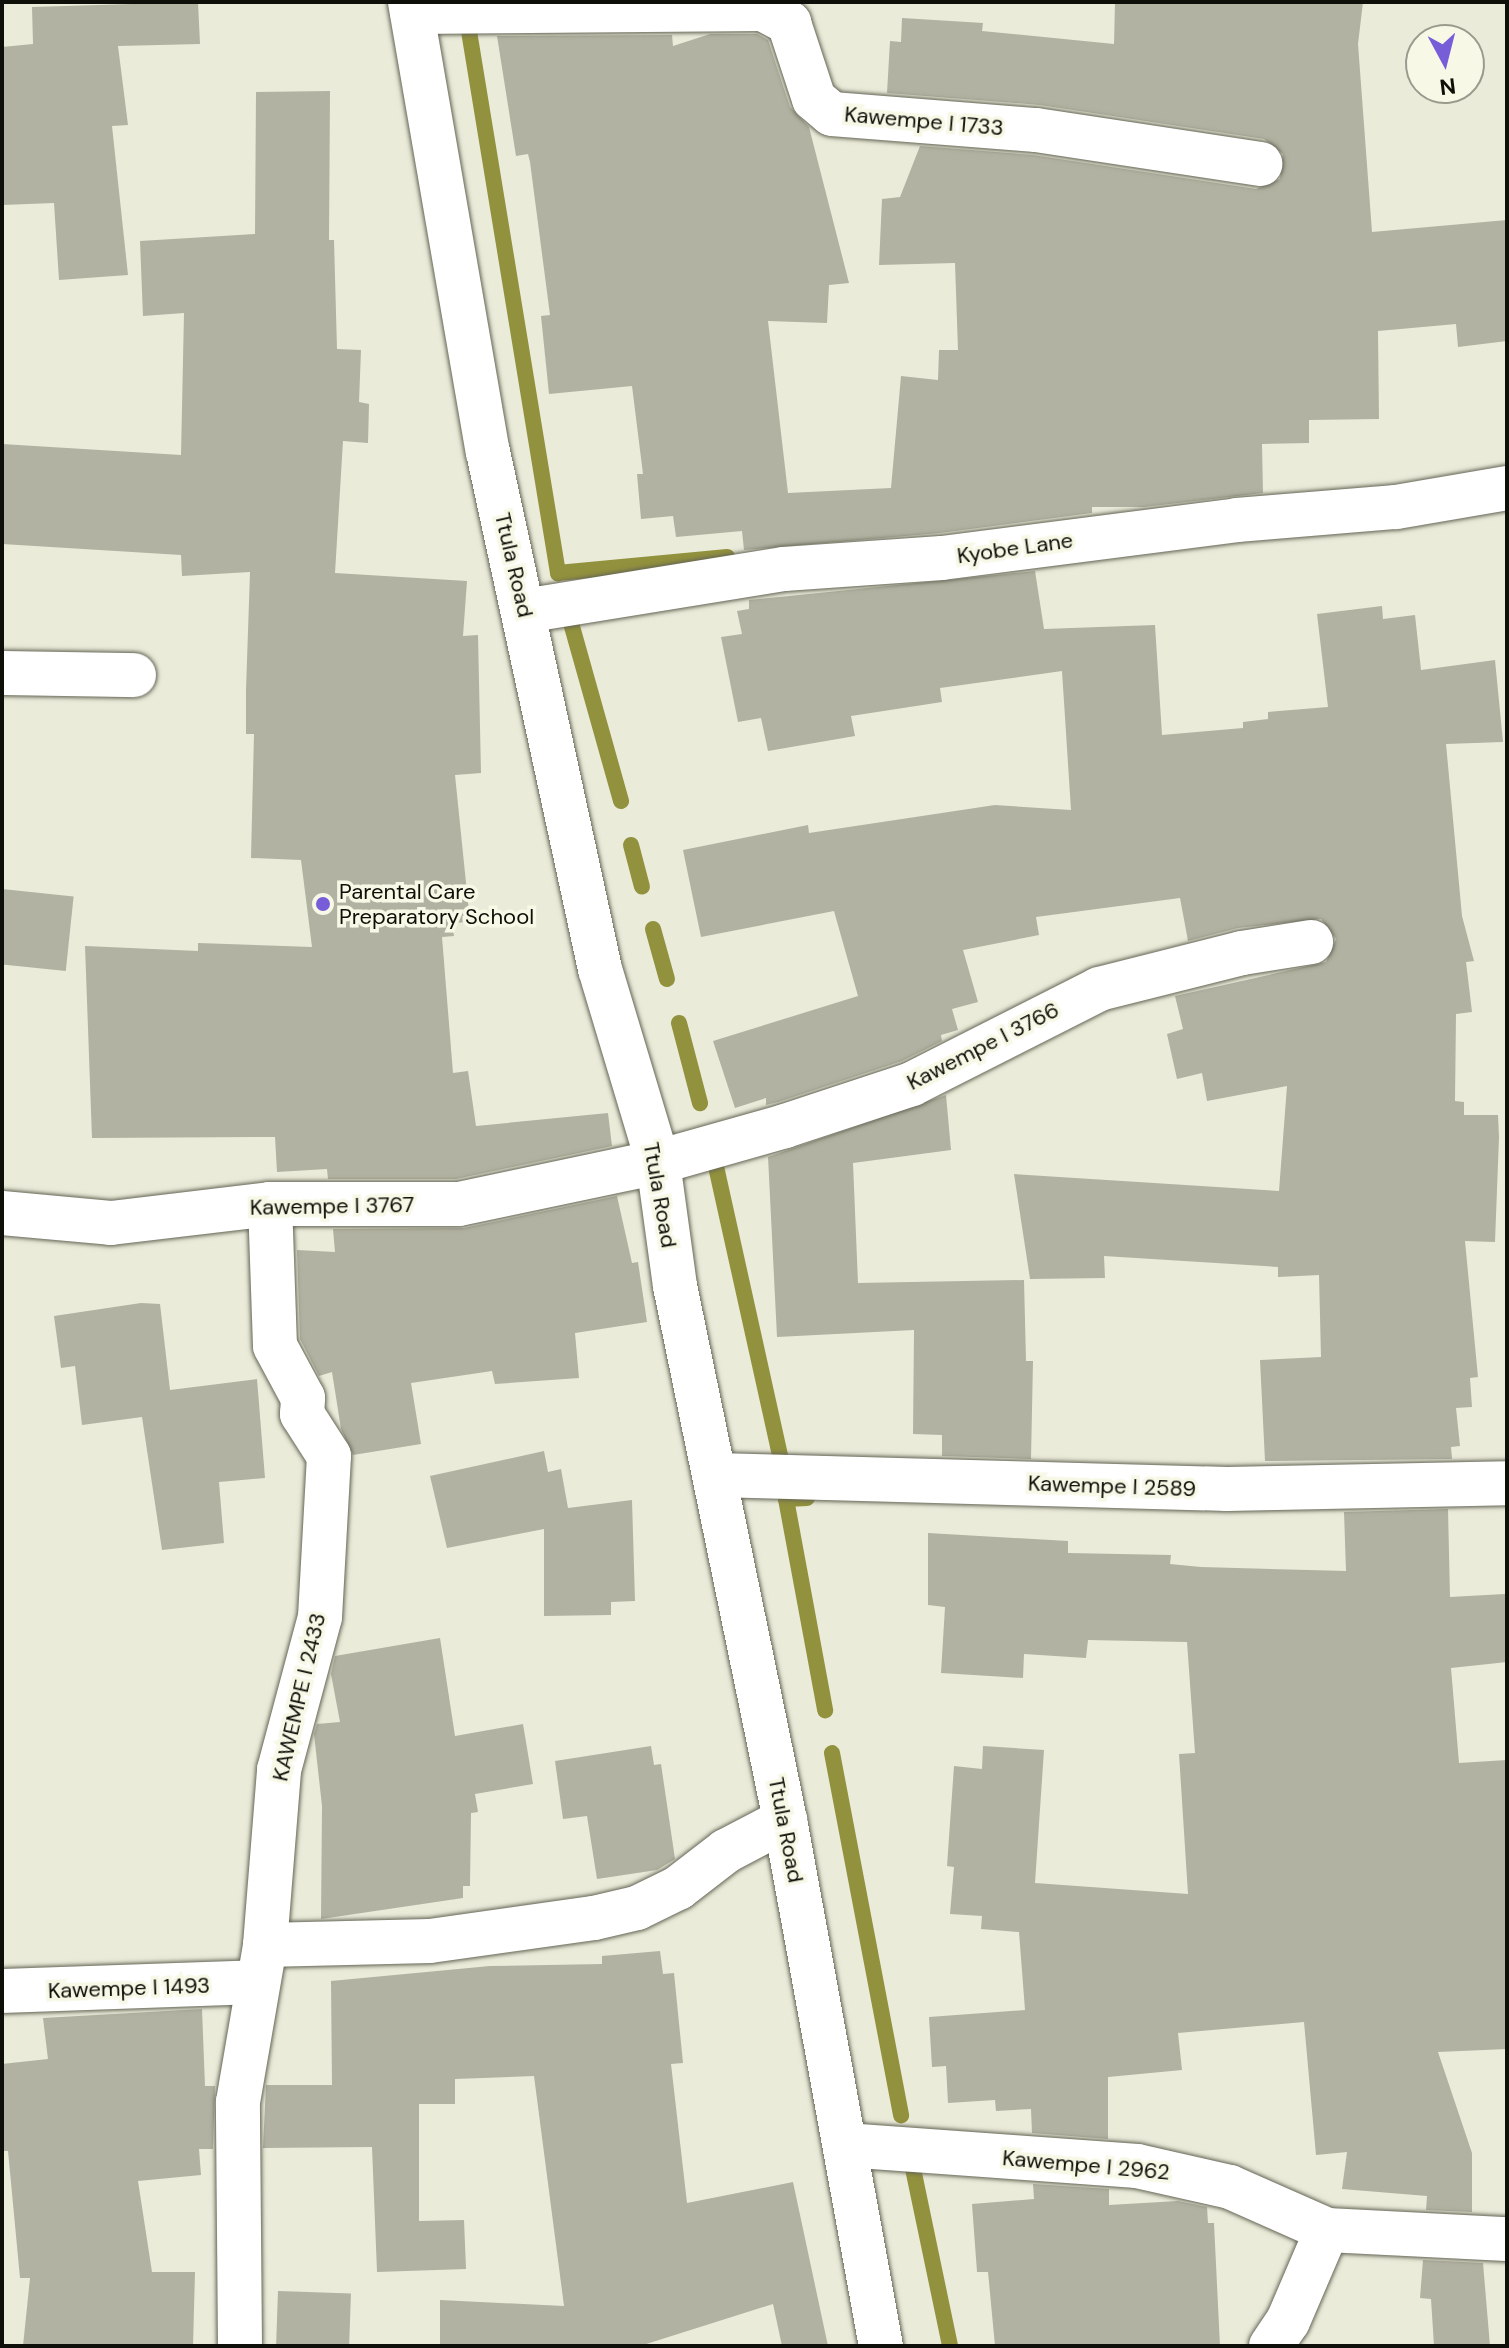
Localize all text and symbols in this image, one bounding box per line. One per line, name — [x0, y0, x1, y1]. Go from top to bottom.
north arrow — [1405, 24, 1485, 104]
text: N — [1438, 71, 1457, 102]
street label: Kawempe I 1733 — [843, 101, 1005, 141]
street label: Ttula Road — [489, 510, 539, 620]
street label: Kyobe Lane — [955, 527, 1075, 569]
place label: Parental Care Preparatory School — [339, 878, 534, 930]
marker: Parental Care Preparatory School — [314, 895, 332, 913]
street label: Kawempe I 3766 — [903, 996, 1063, 1096]
street label: Ttula Road — [638, 1140, 682, 1250]
street label: Kawempe I 3767 — [250, 1191, 414, 1221]
street label: Kawempe I 2589 — [1027, 1470, 1197, 1502]
street label: KAWEMPE I 2433 — [267, 1610, 331, 1784]
street label: Ttula Road — [763, 1775, 809, 1885]
street label: Kawempe I 1493 — [47, 1972, 211, 2004]
street label: Kawempe I 2962 — [1001, 2145, 1171, 2185]

